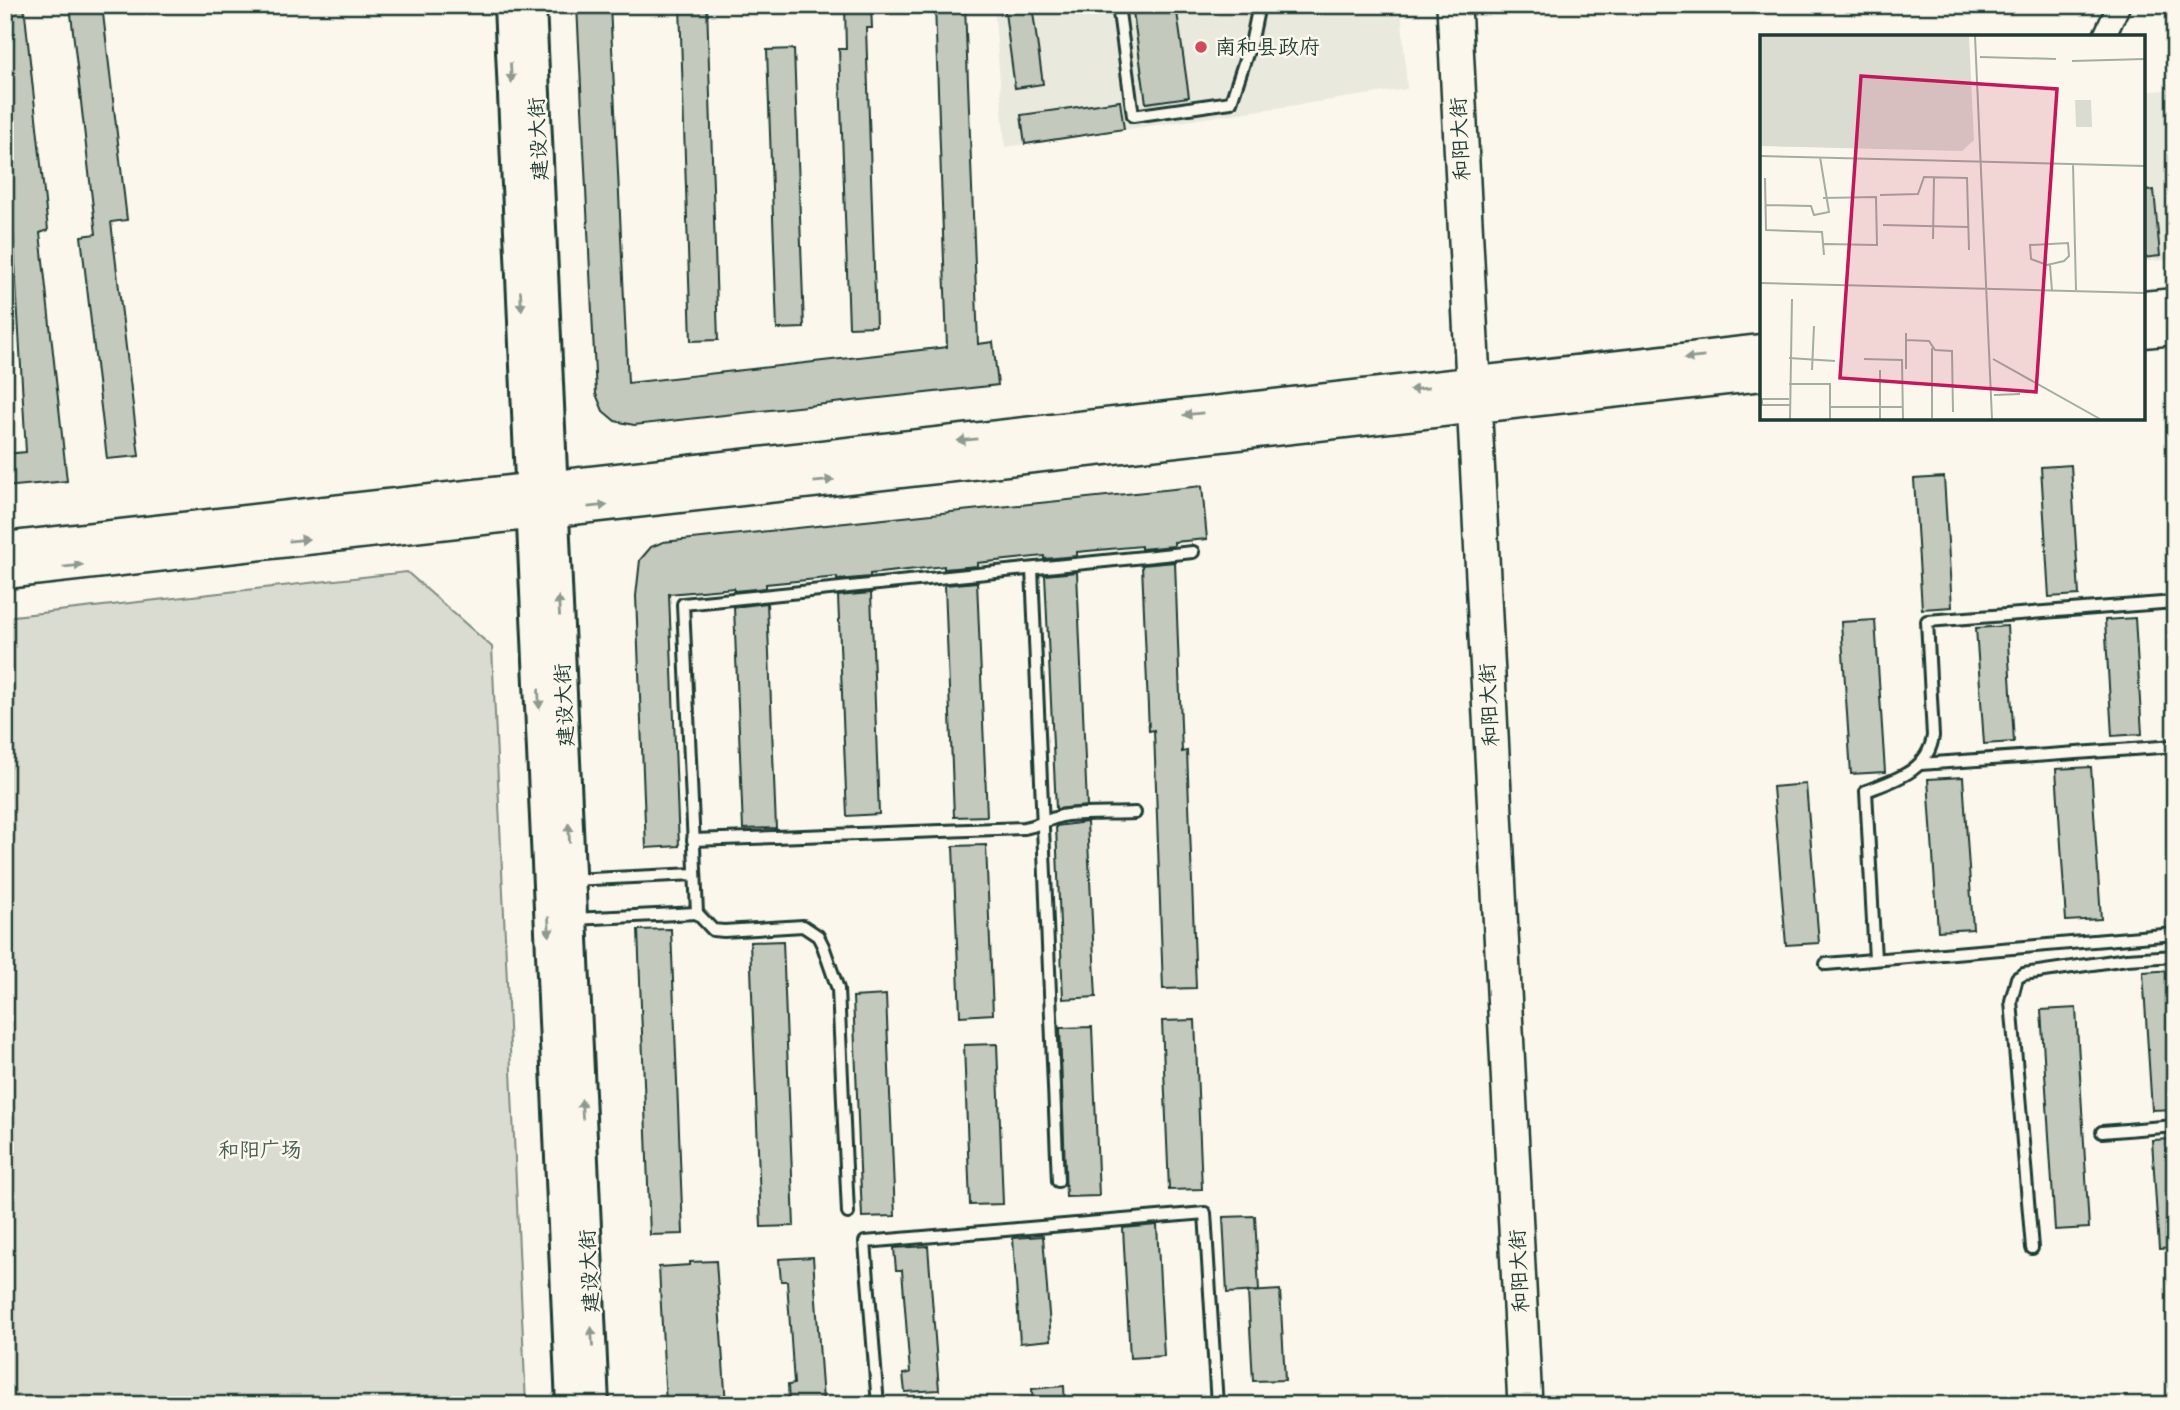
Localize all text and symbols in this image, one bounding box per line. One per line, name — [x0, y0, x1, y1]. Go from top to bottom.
place label: 南和县政府 — [1215, 33, 1320, 60]
inset map — [1760, 35, 2145, 420]
marker: 南和县政府 — [1193, 39, 1209, 55]
one-way arrow — [506, 63, 517, 85]
street label: 建设大街 — [522, 96, 553, 182]
street label: 和阳大街 — [1444, 96, 1475, 182]
one-way arrow — [516, 290, 527, 312]
one-way arrow — [1683, 352, 1705, 363]
one-way arrow — [1408, 383, 1430, 394]
one-way arrow — [1182, 409, 1204, 420]
one-way arrow — [956, 434, 978, 445]
one-way arrow — [813, 475, 835, 486]
one-way arrow — [587, 501, 609, 512]
one-way arrow — [288, 534, 310, 545]
one-way arrow — [62, 560, 84, 571]
one-way arrow — [554, 595, 565, 617]
street label: 建设大街 — [548, 662, 579, 748]
street label: 和阳大街 — [1473, 662, 1504, 748]
one-way arrow — [534, 689, 545, 711]
one-way arrow — [564, 822, 575, 844]
one-way arrow — [544, 916, 555, 938]
one-way arrow — [576, 1098, 587, 1120]
park label: 和阳广场 — [218, 1136, 302, 1163]
street label: 建设大街 — [573, 1228, 604, 1314]
street label: 和阳大街 — [1503, 1228, 1534, 1314]
one-way arrow — [586, 1325, 597, 1347]

